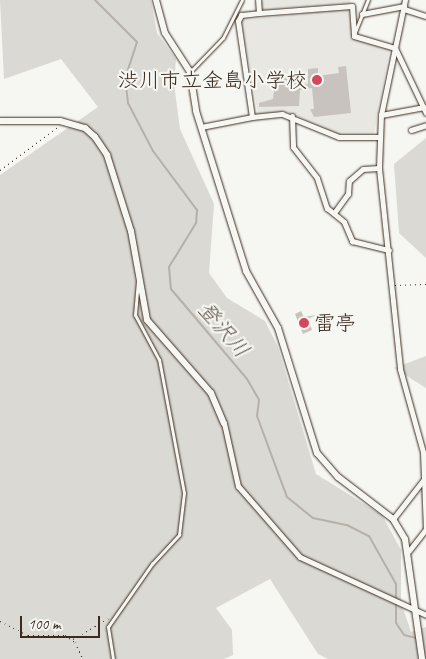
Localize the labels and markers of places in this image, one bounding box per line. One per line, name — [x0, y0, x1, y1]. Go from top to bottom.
place label: 渋川市立金島小学校 — [118, 67, 307, 93]
marker: 渋川市立金島小学校 — [311, 74, 323, 86]
place label: 雷亭 — [314, 310, 356, 336]
marker: 雷亭 — [298, 317, 310, 329]

